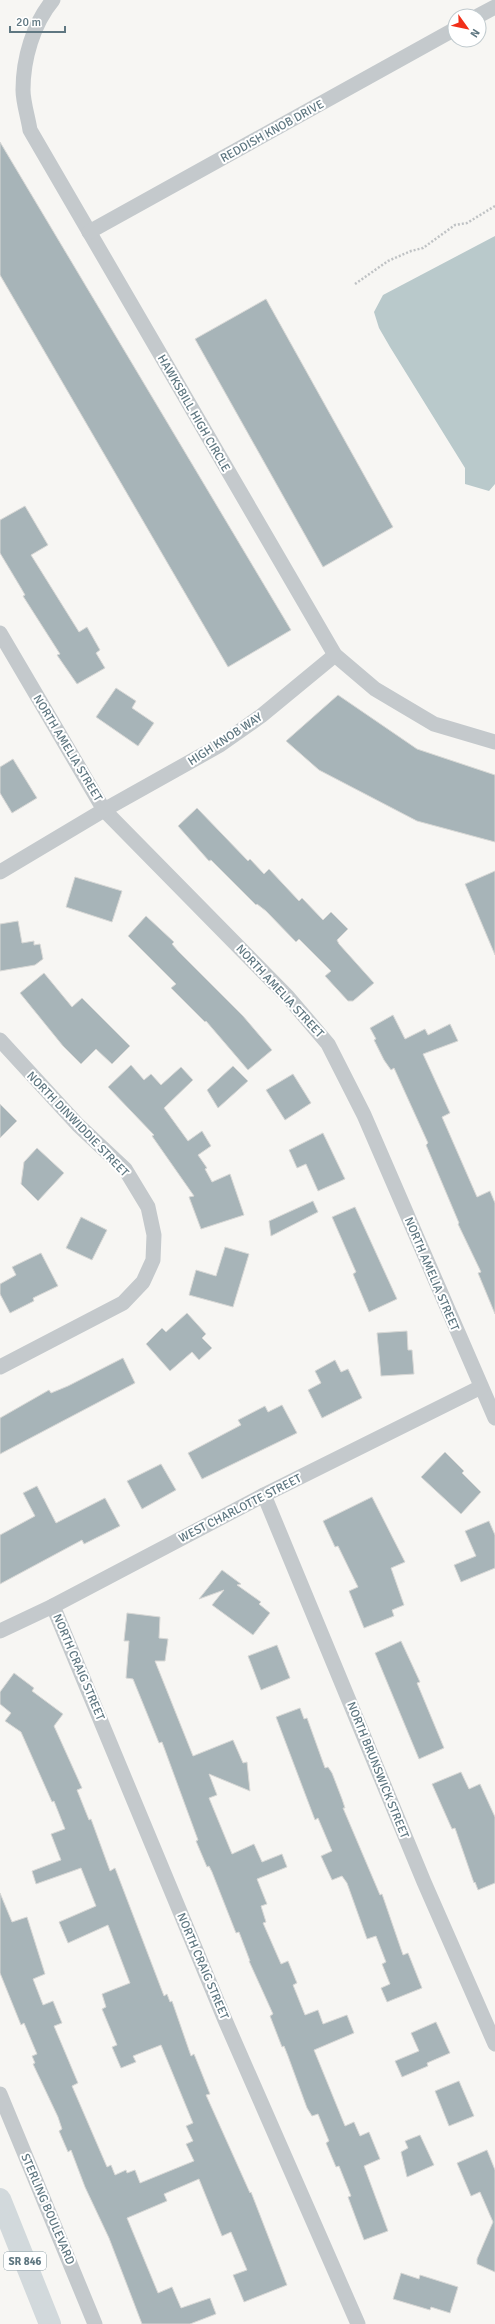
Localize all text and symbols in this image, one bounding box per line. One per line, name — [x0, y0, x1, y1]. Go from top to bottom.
scale bar — [10, 8, 65, 34]
north arrow — [447, 8, 487, 48]
text: 20 m — [16, 15, 41, 30]
text: N — [467, 26, 483, 40]
street label: REDDISH KNOB DRIVE — [218, 97, 327, 166]
street label: HAWKSBILL HIGH CIRCLE — [154, 352, 233, 475]
street label: NORTH AMELIA STREET — [30, 692, 106, 805]
street label: HIGH KNOB WAY — [185, 710, 265, 769]
street label: NORTH AMELIA STREET — [232, 942, 327, 1041]
street label: NORTH DINWIDDIE STREET — [23, 1069, 132, 1180]
street label: NORTH AMELIA STREET — [401, 1215, 462, 1333]
street label: WEST CHARLOTTE STREET — [176, 1471, 304, 1546]
street label: NORTH CRAIG STREET — [49, 1612, 108, 1723]
street label: NORTH BRUNSWICK STREET — [343, 1700, 412, 1841]
street label: NORTH CRAIG STREET — [173, 1911, 232, 2022]
street label: STERLING BOULEVARD — [17, 2151, 78, 2267]
road number: SR 846 — [4, 2252, 46, 2270]

